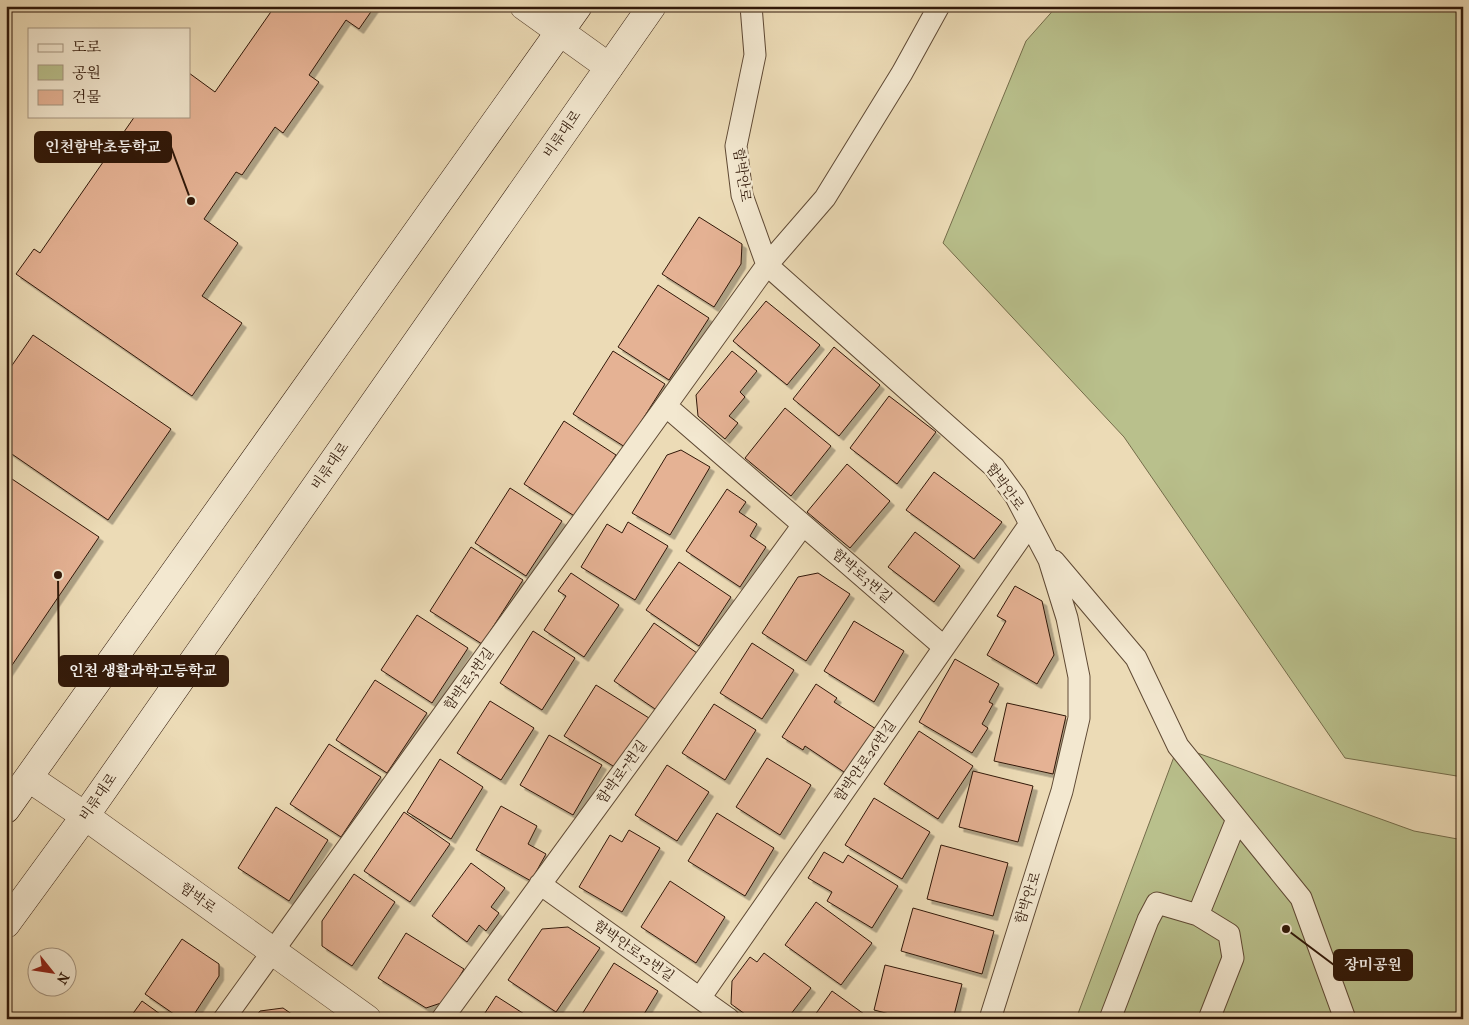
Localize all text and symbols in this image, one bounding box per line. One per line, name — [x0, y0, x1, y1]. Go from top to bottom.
legend — [28, 28, 190, 118]
text: 도로 — [72, 38, 101, 56]
text: 공원 — [72, 64, 101, 82]
text: 건물 — [72, 88, 101, 106]
street label: 비류대로 — [540, 107, 585, 161]
callout: 인천함박초등학교 — [35, 132, 171, 162]
text: 인천함박초등학교 — [45, 138, 161, 156]
street label: 함박안로 — [730, 147, 754, 203]
street label: 비류대로 — [308, 439, 353, 493]
street label: 함박안로 — [982, 460, 1028, 514]
street label: 함박로3번길 — [829, 546, 895, 606]
street label: 함박로3번길 — [441, 644, 497, 714]
callout: 인천 생활과학고등학교 — [59, 656, 228, 686]
text: 인천 생활과학고등학교 — [69, 662, 218, 680]
street label: 함박안로26번길 — [831, 717, 899, 805]
street label: 함박로7번길 — [593, 737, 651, 807]
street label: 비류대로 — [76, 770, 121, 824]
street label: 함박안로 — [1012, 869, 1045, 926]
street label: 함박로 — [177, 879, 220, 917]
street label: 함박안로52번길 — [590, 917, 678, 985]
north arrow — [28, 948, 78, 998]
callout: 장미공원 — [1334, 950, 1412, 980]
text: 장미공원 — [1344, 956, 1402, 974]
text: N — [53, 969, 73, 987]

